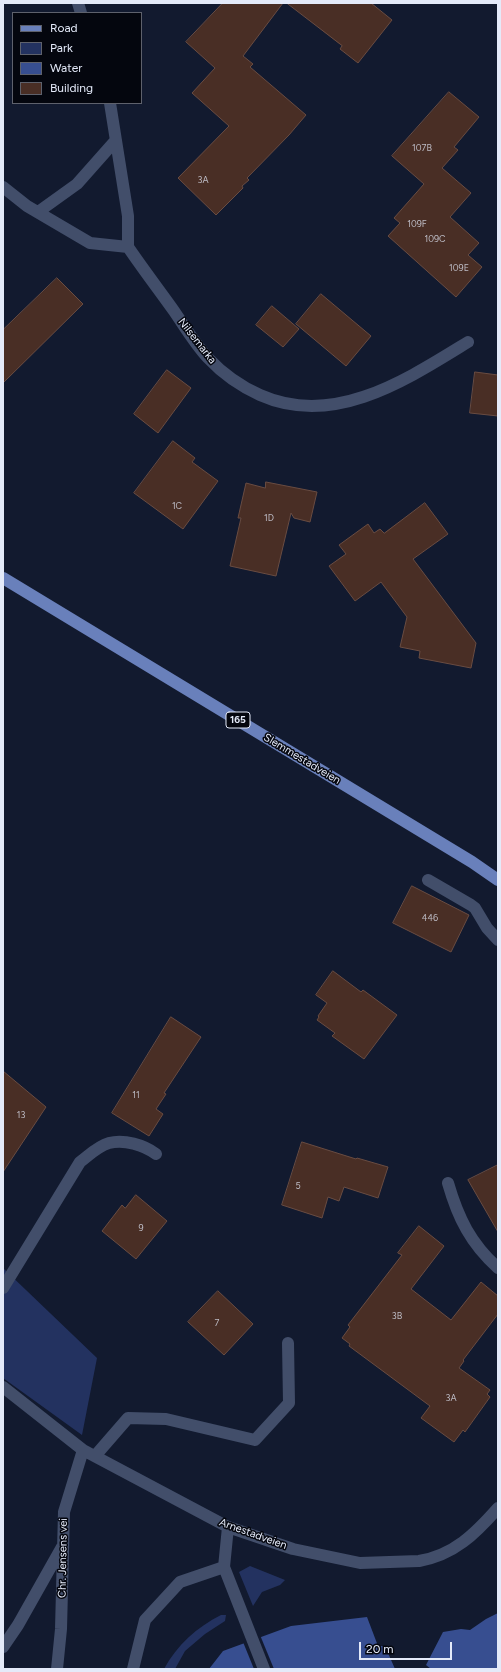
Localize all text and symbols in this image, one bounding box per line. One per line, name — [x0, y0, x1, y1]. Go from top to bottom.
legend — [12, 12, 142, 104]
text: Road — [50, 21, 78, 35]
text: Park — [50, 41, 73, 55]
text: Water — [50, 61, 82, 75]
text: Building — [50, 81, 93, 95]
house number: 107B — [412, 143, 432, 153]
house number: 3A — [198, 175, 208, 185]
house number: 109F — [407, 219, 427, 229]
house number: 109C — [424, 234, 446, 244]
house number: 109E — [449, 263, 469, 273]
street label: Nilsemarka — [175, 316, 219, 366]
house number: 1C — [172, 501, 182, 511]
house number: 1D — [264, 513, 274, 523]
road number: 165 — [226, 712, 250, 728]
street label: Slemmestadveien — [261, 731, 343, 787]
house number: 446 — [422, 913, 438, 923]
house number: 11 — [132, 1090, 140, 1100]
house number: 13 — [17, 1110, 25, 1120]
house number: 5 — [295, 1181, 301, 1191]
house number: 9 — [138, 1223, 144, 1233]
house number: 3B — [392, 1311, 402, 1321]
house number: 7 — [215, 1318, 219, 1328]
house number: 3A — [446, 1393, 456, 1403]
street label: Arnestadveien — [217, 1516, 289, 1552]
street label: Chr. Jensens vei — [56, 1518, 70, 1598]
scale bar — [361, 1634, 454, 1660]
text: 20 m — [366, 1642, 394, 1656]

